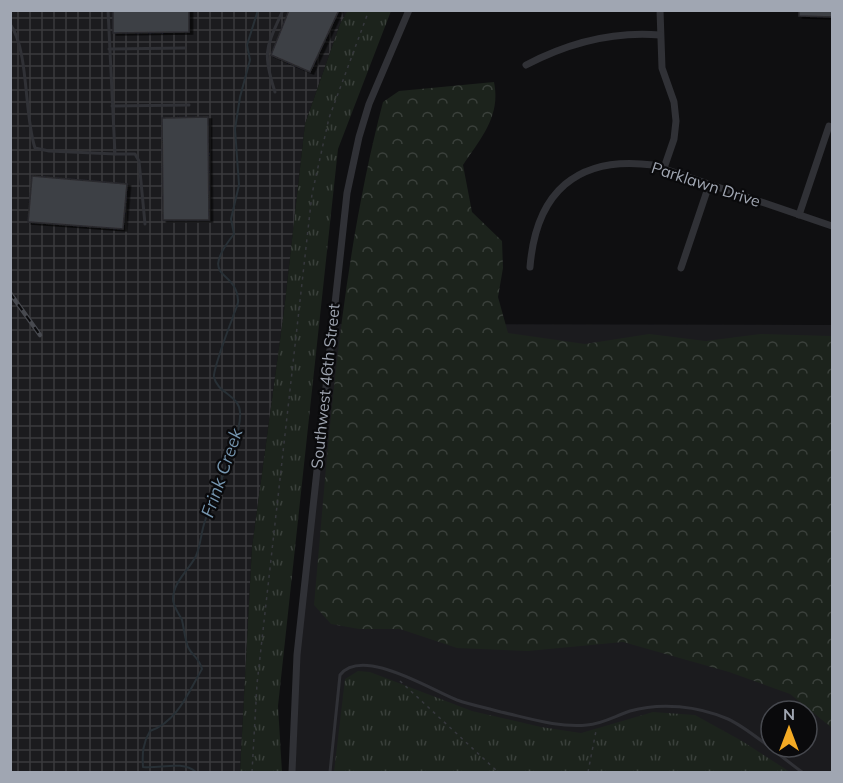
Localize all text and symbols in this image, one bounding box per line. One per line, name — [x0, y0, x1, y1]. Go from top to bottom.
street label: Parklawn Drive — [649, 157, 763, 211]
street label: Southwest 46th Street — [306, 302, 344, 470]
water label: Frink Creek — [196, 425, 248, 520]
north arrow — [759, 699, 819, 759]
text: N — [783, 704, 795, 724]

